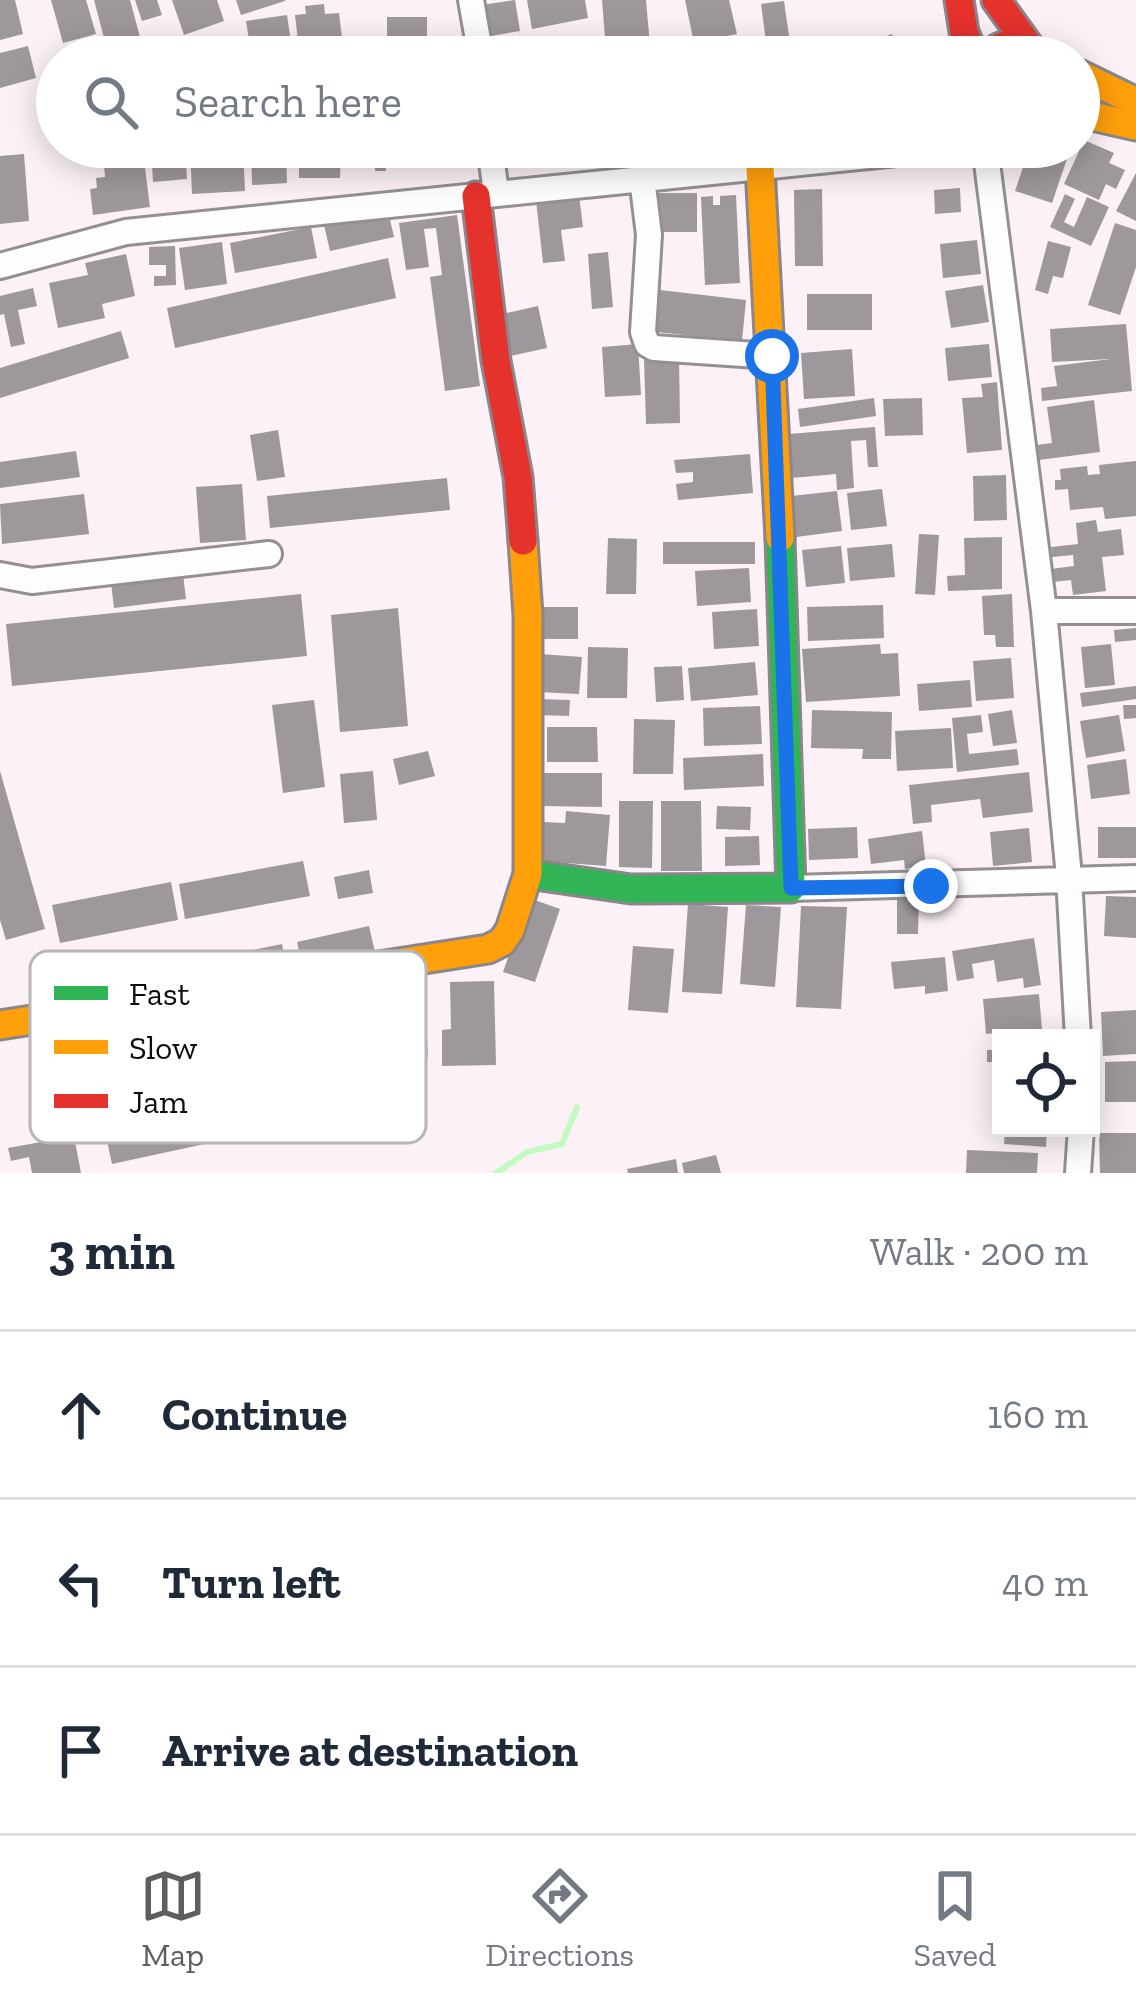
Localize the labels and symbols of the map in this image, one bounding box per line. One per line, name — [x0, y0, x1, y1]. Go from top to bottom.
route start — [745, 329, 799, 383]
route end — [904, 859, 958, 913]
legend — [30, 951, 426, 1143]
text: Fast — [129, 974, 190, 1013]
text: Slow — [129, 1028, 197, 1067]
text: Jam — [129, 1082, 188, 1121]

